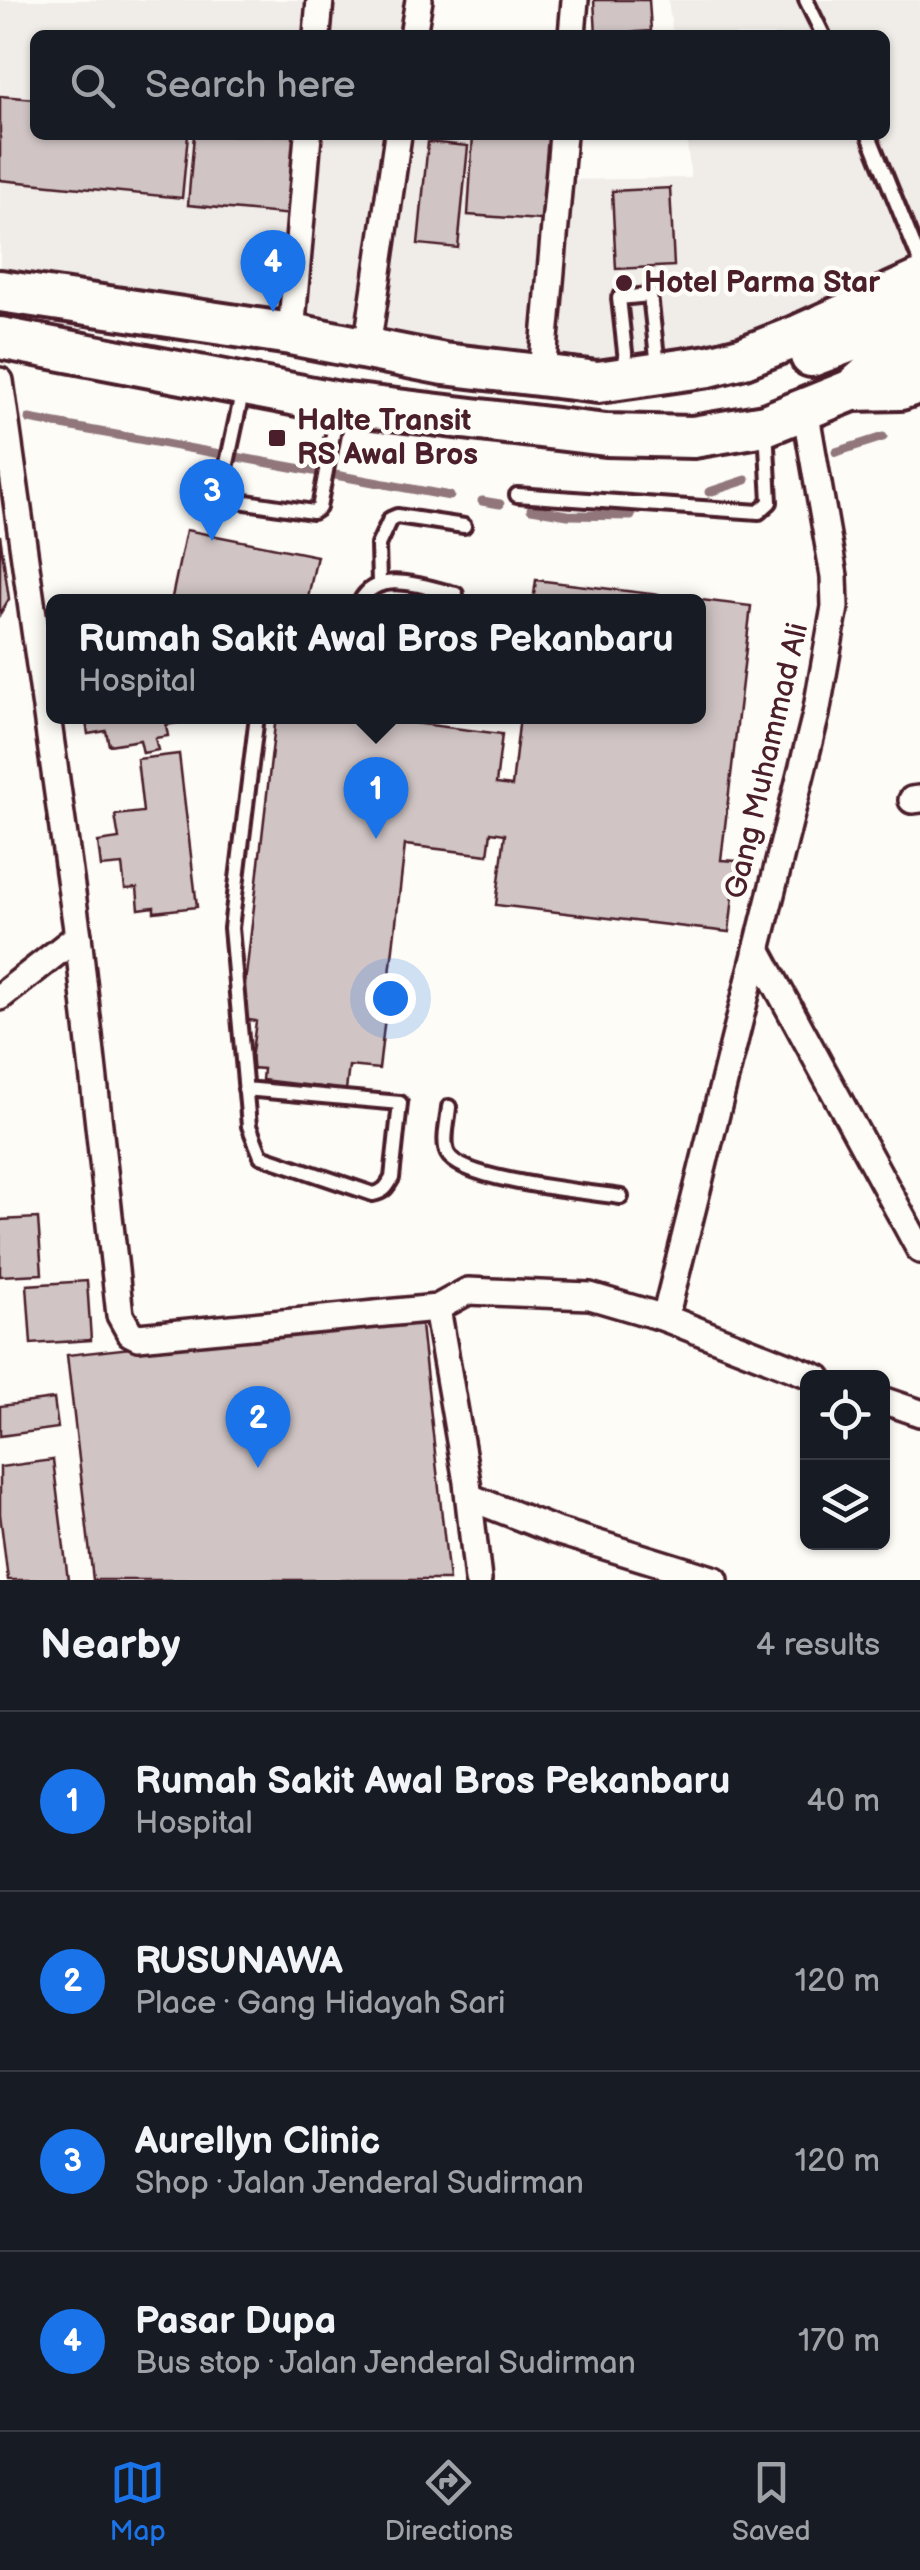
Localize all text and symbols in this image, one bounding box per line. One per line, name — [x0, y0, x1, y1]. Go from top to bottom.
search box — [30, 30, 890, 140]
icon: search — [65, 58, 120, 113]
text: Search here — [145, 63, 356, 108]
pin: 4 — [240, 230, 306, 312]
place label: Hotel Parma Star — [644, 265, 881, 301]
marker: Hotel Parma Star — [613, 272, 635, 294]
place label: Halte Transit RS Awal Bros — [297, 403, 478, 473]
marker: Halte Transit RS Awal Bros — [266, 427, 288, 449]
pin: 3 — [180, 458, 244, 541]
popup — [46, 594, 706, 724]
text: Rumah Sakit Awal Bros Pekanbaru — [78, 617, 674, 662]
street label: Gang Muhammad Ali — [718, 620, 816, 902]
text: Hospital — [78, 662, 196, 701]
pin: 1 — [344, 756, 408, 839]
your location — [365, 973, 416, 1024]
map controls — [800, 1370, 890, 1550]
button: locate — [800, 1370, 890, 1460]
pin: 2 — [226, 1386, 290, 1468]
button: layers — [800, 1460, 890, 1550]
text: Nearby — [40, 1620, 180, 1671]
text: 4 results — [756, 1626, 880, 1665]
text: Rumah Sakit Awal Bros Pekanbaru — [135, 1759, 730, 1804]
text: 1 — [66, 1782, 79, 1821]
text: 40 m — [807, 1782, 880, 1821]
text: Hospital — [135, 1804, 253, 1843]
text: RUSUNAWA — [135, 1939, 343, 1984]
text: 2 — [63, 1962, 82, 2001]
text: 120 m — [795, 1962, 880, 2001]
text: Place · Gang Hidayah Sari — [135, 1984, 506, 2023]
text: Aurellyn Clinic — [135, 2119, 380, 2164]
text: 3 — [63, 2142, 82, 2181]
text: 120 m — [795, 2142, 880, 2181]
text: Shop · Jalan Jenderal Sudirman — [135, 2164, 584, 2203]
text: Pasar Dupa — [135, 2299, 336, 2344]
text: 4 — [63, 2322, 82, 2361]
text: 170 m — [798, 2322, 880, 2361]
text: Bus stop · Jalan Jenderal Sudirman — [135, 2344, 636, 2383]
tab: Map — [109, 2455, 166, 2548]
tab: Directions — [384, 2455, 513, 2548]
tab: Saved — [732, 2455, 811, 2548]

